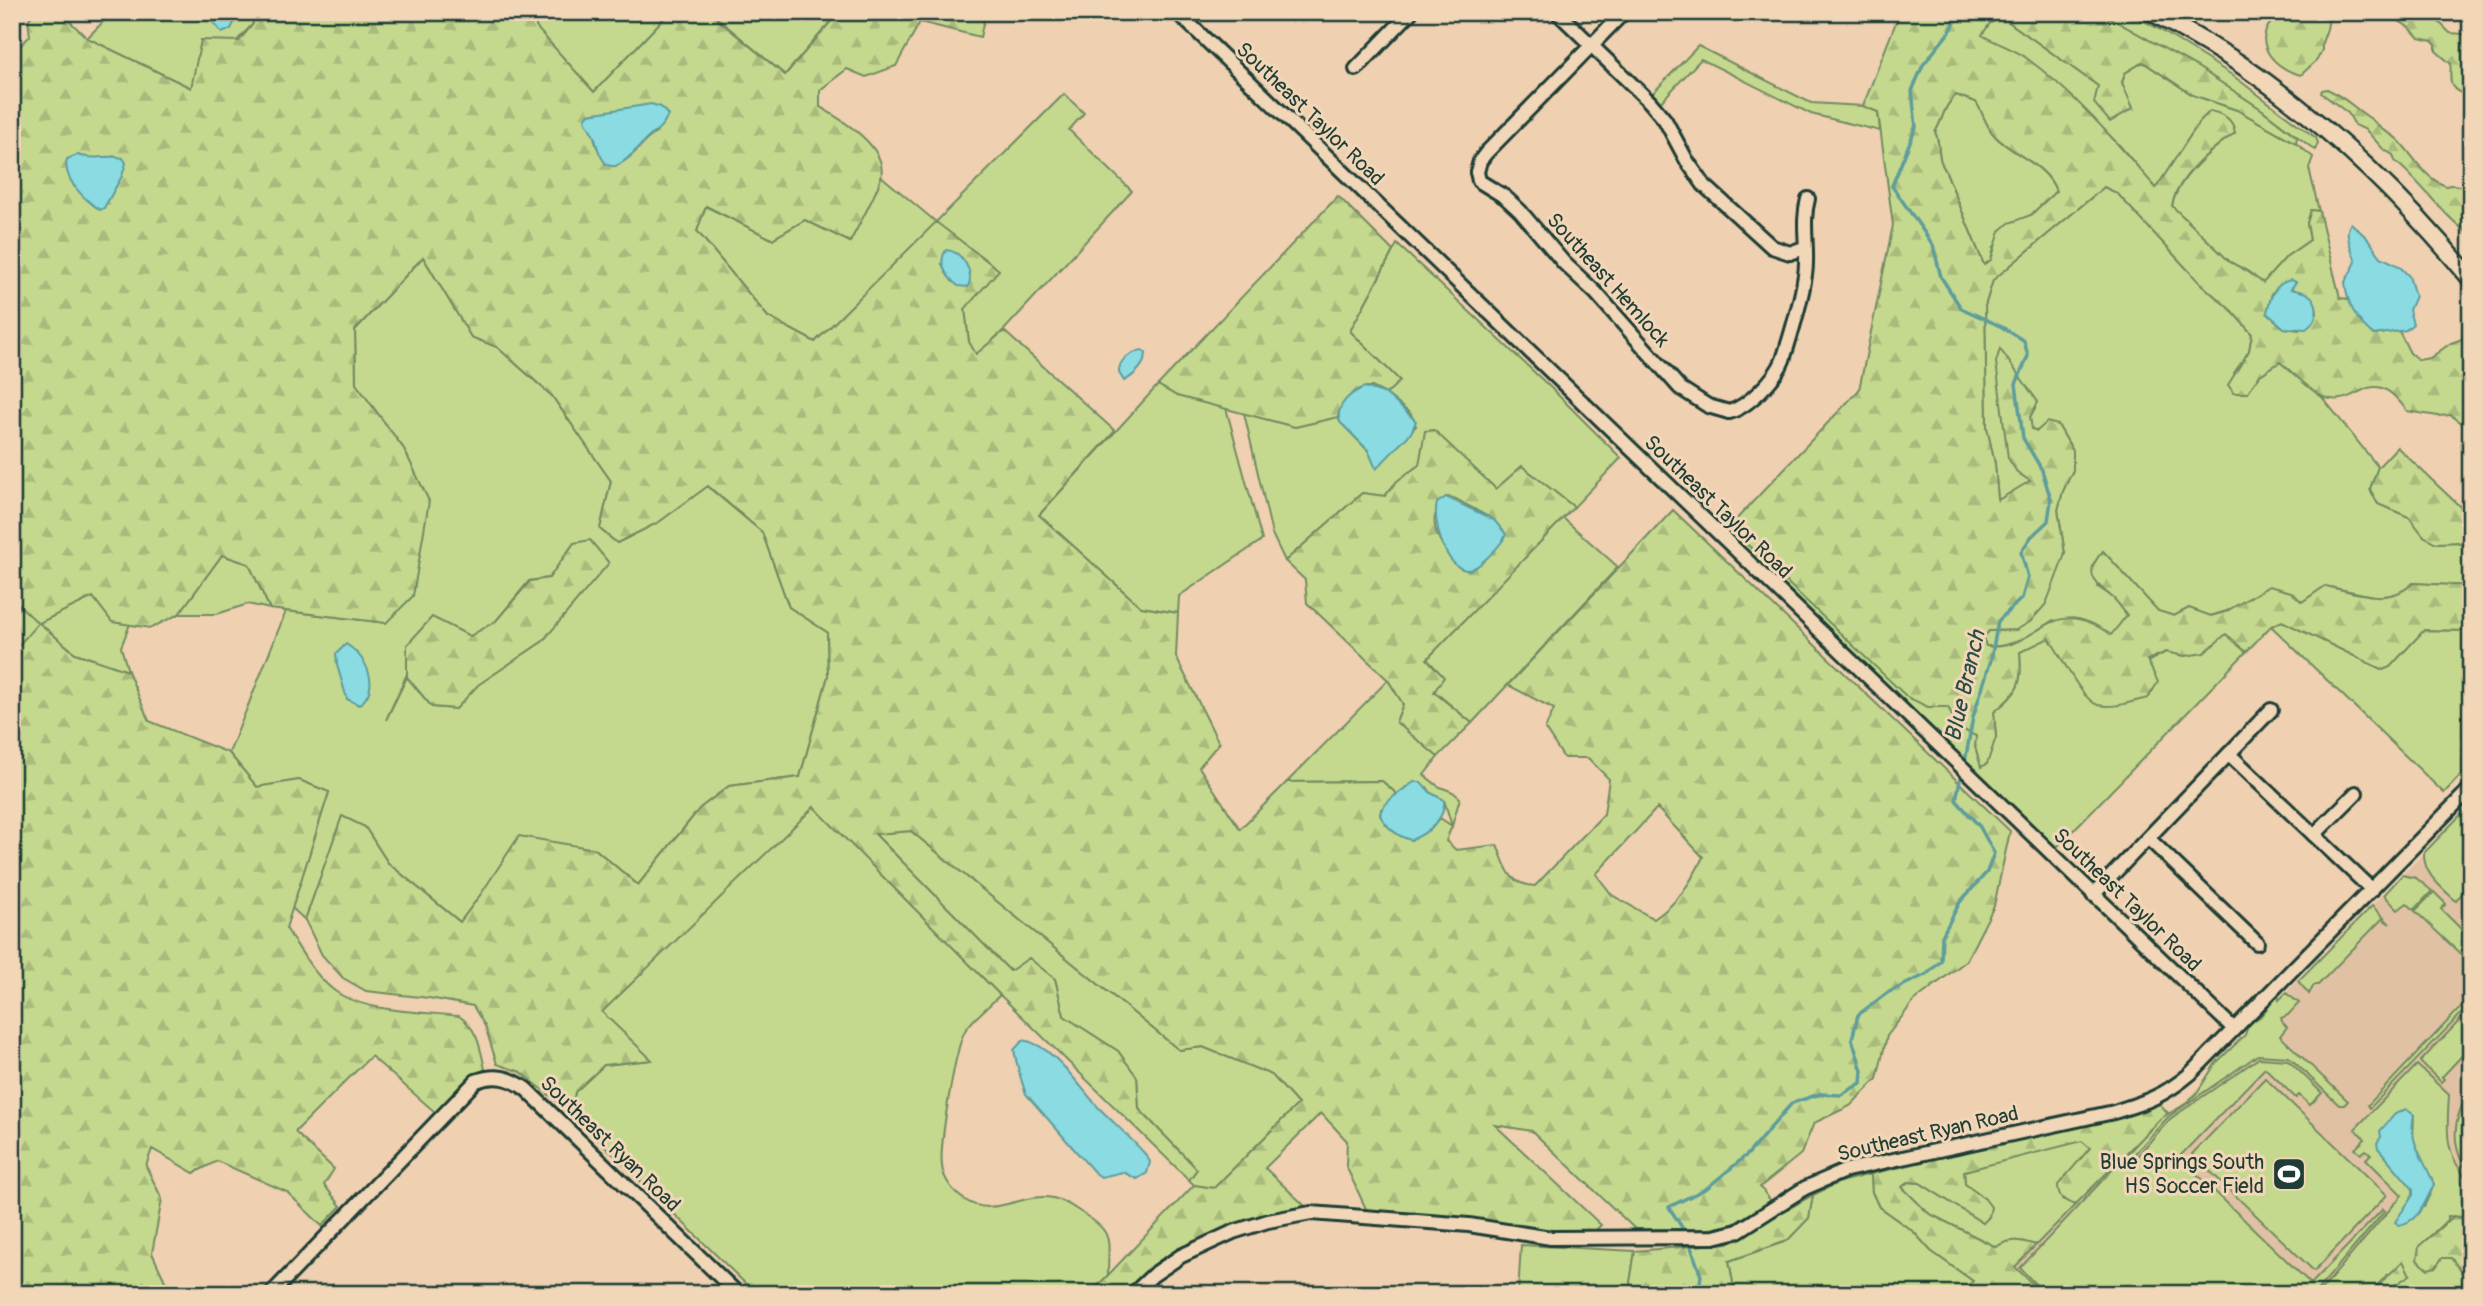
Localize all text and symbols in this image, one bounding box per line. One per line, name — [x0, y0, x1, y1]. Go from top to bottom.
street label: Southeast Taylor Road — [1230, 36, 1390, 192]
street label: Southeast Hemlock — [1540, 207, 1676, 353]
street label: Southeast Taylor Road — [1638, 429, 1798, 585]
water label: Blue Branch — [1938, 626, 1992, 744]
street label: Southeast Taylor Road — [2047, 822, 2207, 978]
street label: Southeast Ryan Road — [534, 1070, 686, 1218]
street label: Southeast Ryan Road — [1835, 1100, 2021, 1168]
place label: Blue Springs South HS Soccer Field — [2100, 1149, 2264, 1200]
sports icon: Blue Springs South HS Soccer Field — [2270, 1155, 2308, 1193]

